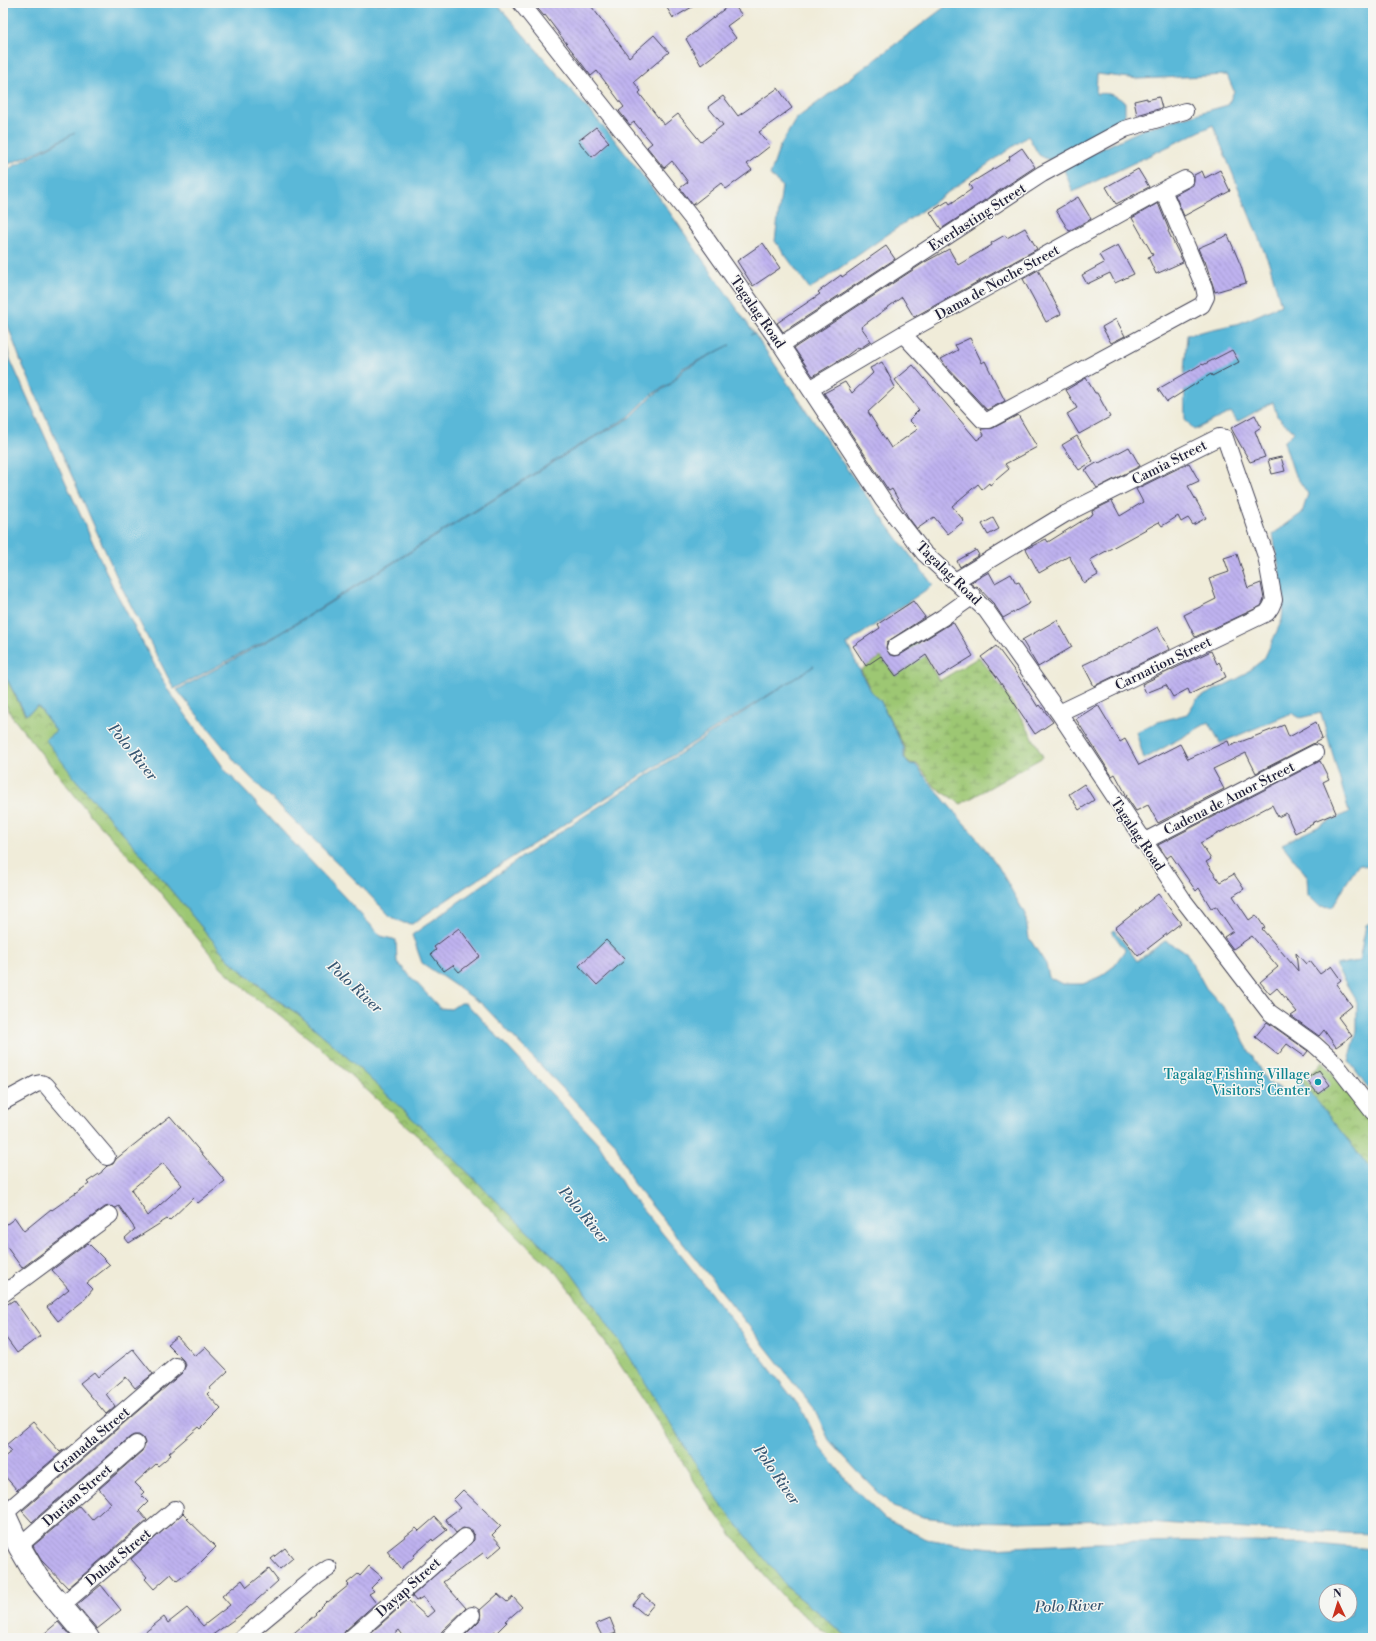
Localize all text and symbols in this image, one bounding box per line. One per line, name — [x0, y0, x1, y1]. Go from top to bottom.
street label: Everlasting Street — [926, 180, 1030, 256]
street label: Dama de Noche Street — [932, 241, 1063, 325]
street label: Tagalag Road — [726, 273, 789, 352]
street label: Camia Street — [1129, 436, 1210, 489]
street label: Tagalag Road — [912, 538, 985, 609]
street label: Carnation Street — [1112, 633, 1215, 695]
water label: Polo River — [103, 719, 162, 785]
street label: Cadena de Amor Street — [1161, 758, 1298, 840]
street label: Tagalag Road — [1106, 795, 1168, 875]
water label: Polo River — [322, 956, 387, 1018]
place label: Tagalag Fishing Village Visitors' Center — [1164, 1066, 1310, 1100]
marker: Tagalag Fishing Village Visitors' Center — [1313, 1077, 1323, 1087]
water label: Polo River — [554, 1182, 613, 1248]
street label: Granada Street — [50, 1403, 134, 1478]
water label: Polo River — [749, 1441, 804, 1509]
street label: Durian Street — [39, 1461, 116, 1531]
street label: Duhat Street — [82, 1525, 155, 1590]
street label: Dayap Street — [373, 1554, 445, 1621]
north arrow — [1318, 1583, 1358, 1623]
text: N — [1333, 1587, 1342, 1601]
water label: Polo River — [1034, 1596, 1104, 1617]

